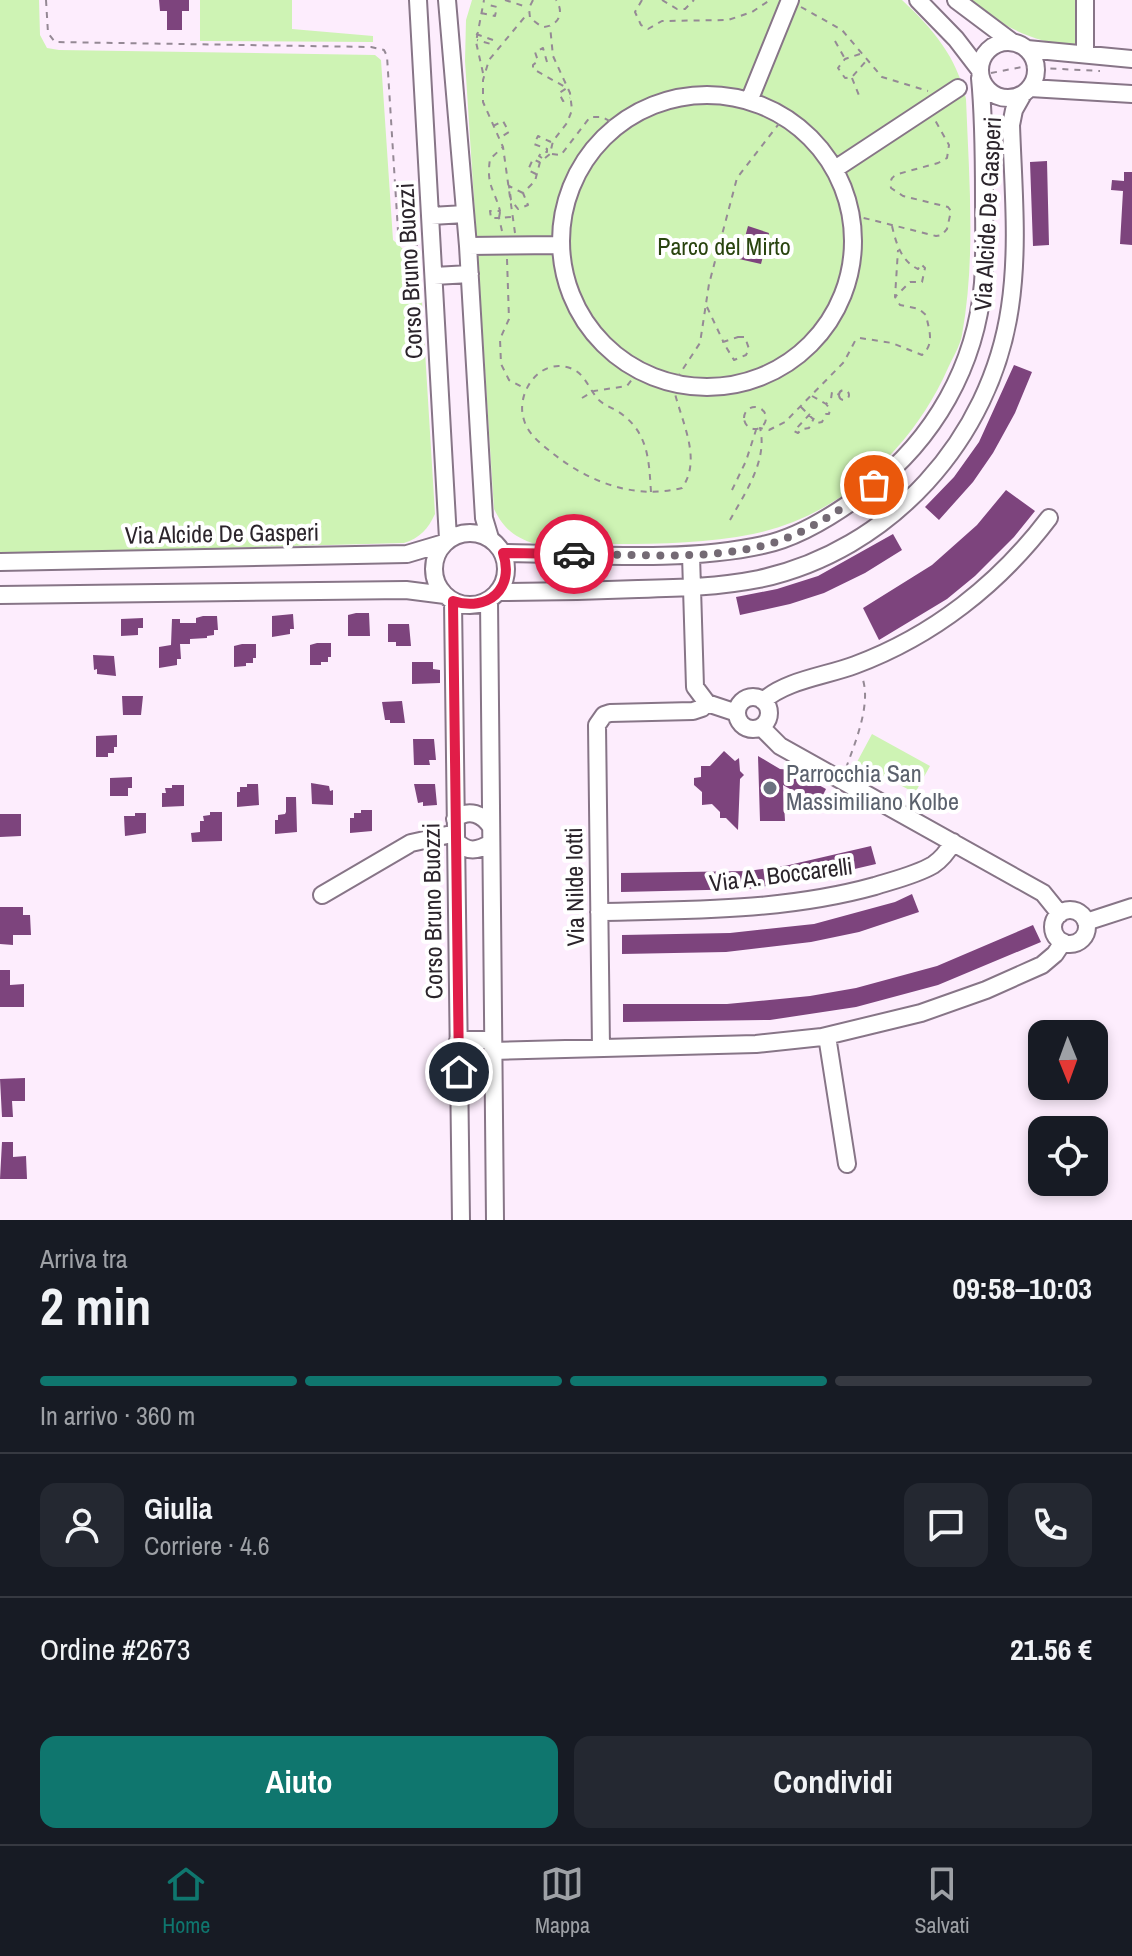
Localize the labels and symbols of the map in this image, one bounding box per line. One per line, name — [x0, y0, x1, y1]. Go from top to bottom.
street label: Via Alcide De Gasperi — [966, 116, 1008, 312]
street label: Corso Bruno Buozzi — [388, 182, 430, 360]
park label: Parco del Mirto — [657, 230, 791, 262]
pin — [840, 451, 908, 519]
courier — [534, 514, 614, 594]
street label: Via Alcide De Gasperi — [125, 515, 319, 551]
place label: Parrocchia San Massimiliano Kolbe — [786, 757, 959, 817]
marker: Parrocchia San Massimiliano Kolbe — [761, 779, 779, 797]
street label: Corso Bruno Buozzi — [414, 823, 450, 999]
street label: Via Nilde Iotti — [557, 827, 591, 947]
street label: Via A. Boccarelli — [707, 849, 854, 899]
north arrow — [1028, 1020, 1108, 1100]
pin — [425, 1038, 493, 1106]

